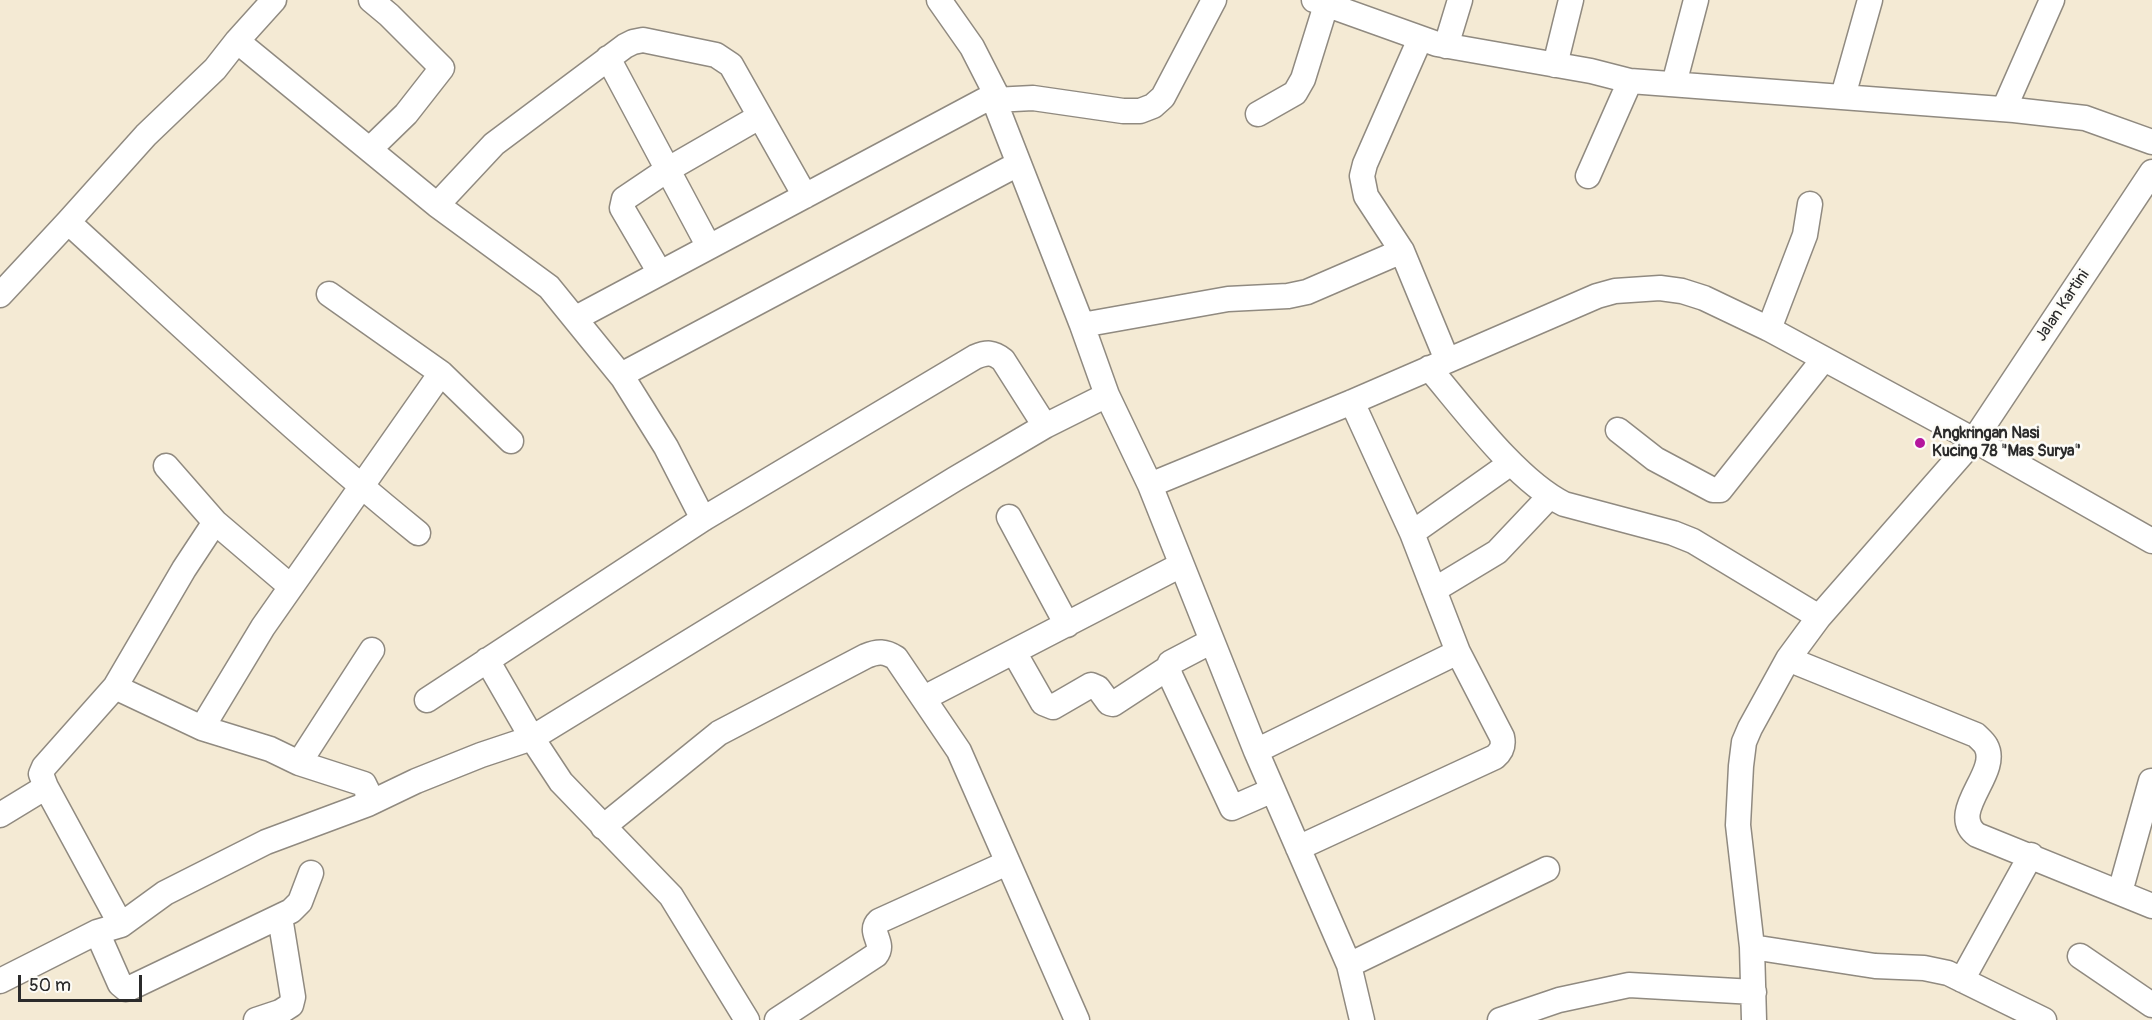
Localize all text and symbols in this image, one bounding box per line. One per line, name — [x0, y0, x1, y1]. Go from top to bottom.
street label: Jalan Kartini — [2032, 267, 2094, 345]
place label: Angkringan Nasi Kucing 78 "Mas Surya" — [1932, 424, 2081, 462]
marker: Angkringan Nasi Kucing 78 "Mas Surya" — [1913, 436, 1927, 450]
scale bar — [21, 963, 146, 1001]
text: 50 m — [29, 974, 71, 997]

